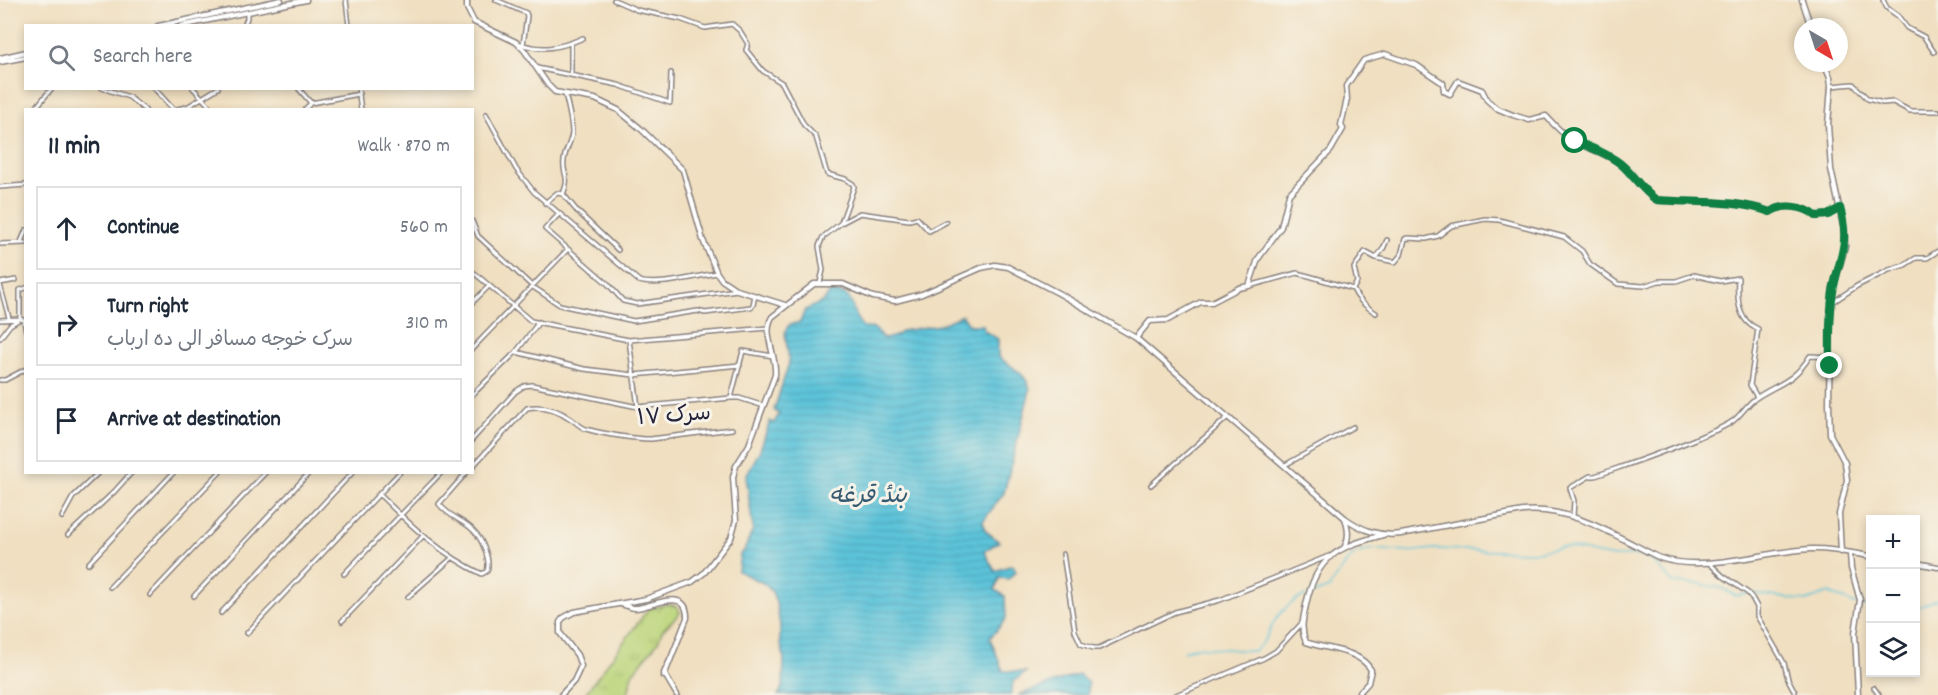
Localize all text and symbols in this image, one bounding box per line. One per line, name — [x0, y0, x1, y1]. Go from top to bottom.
north arrow — [1794, 18, 1848, 72]
search box — [24, 24, 474, 90]
icon: search — [45, 41, 78, 74]
text: Search here — [93, 42, 192, 73]
route start — [1561, 127, 1587, 153]
text: 11 min — [48, 129, 100, 166]
text: Walk · 870 m — [358, 133, 450, 161]
icon: ahead — [50, 212, 83, 245]
text: Continue — [107, 213, 179, 244]
text: 560 m — [400, 214, 448, 242]
text: Turn right — [107, 292, 189, 323]
icon: right — [50, 308, 83, 341]
text: 310 m — [406, 310, 448, 338]
text: سرک خوجه مسافر الی ده ارباب — [107, 327, 353, 355]
route end — [1816, 352, 1842, 378]
street label: سرک ۱۷ — [636, 399, 712, 435]
icon: arrive — [50, 404, 83, 437]
text: Arrive at destination — [107, 405, 281, 436]
water label: بندٔ قرغه — [829, 480, 908, 514]
map controls — [1866, 515, 1920, 677]
button: + — [1866, 515, 1920, 569]
button: − — [1866, 569, 1920, 623]
button: layers — [1866, 623, 1920, 677]

